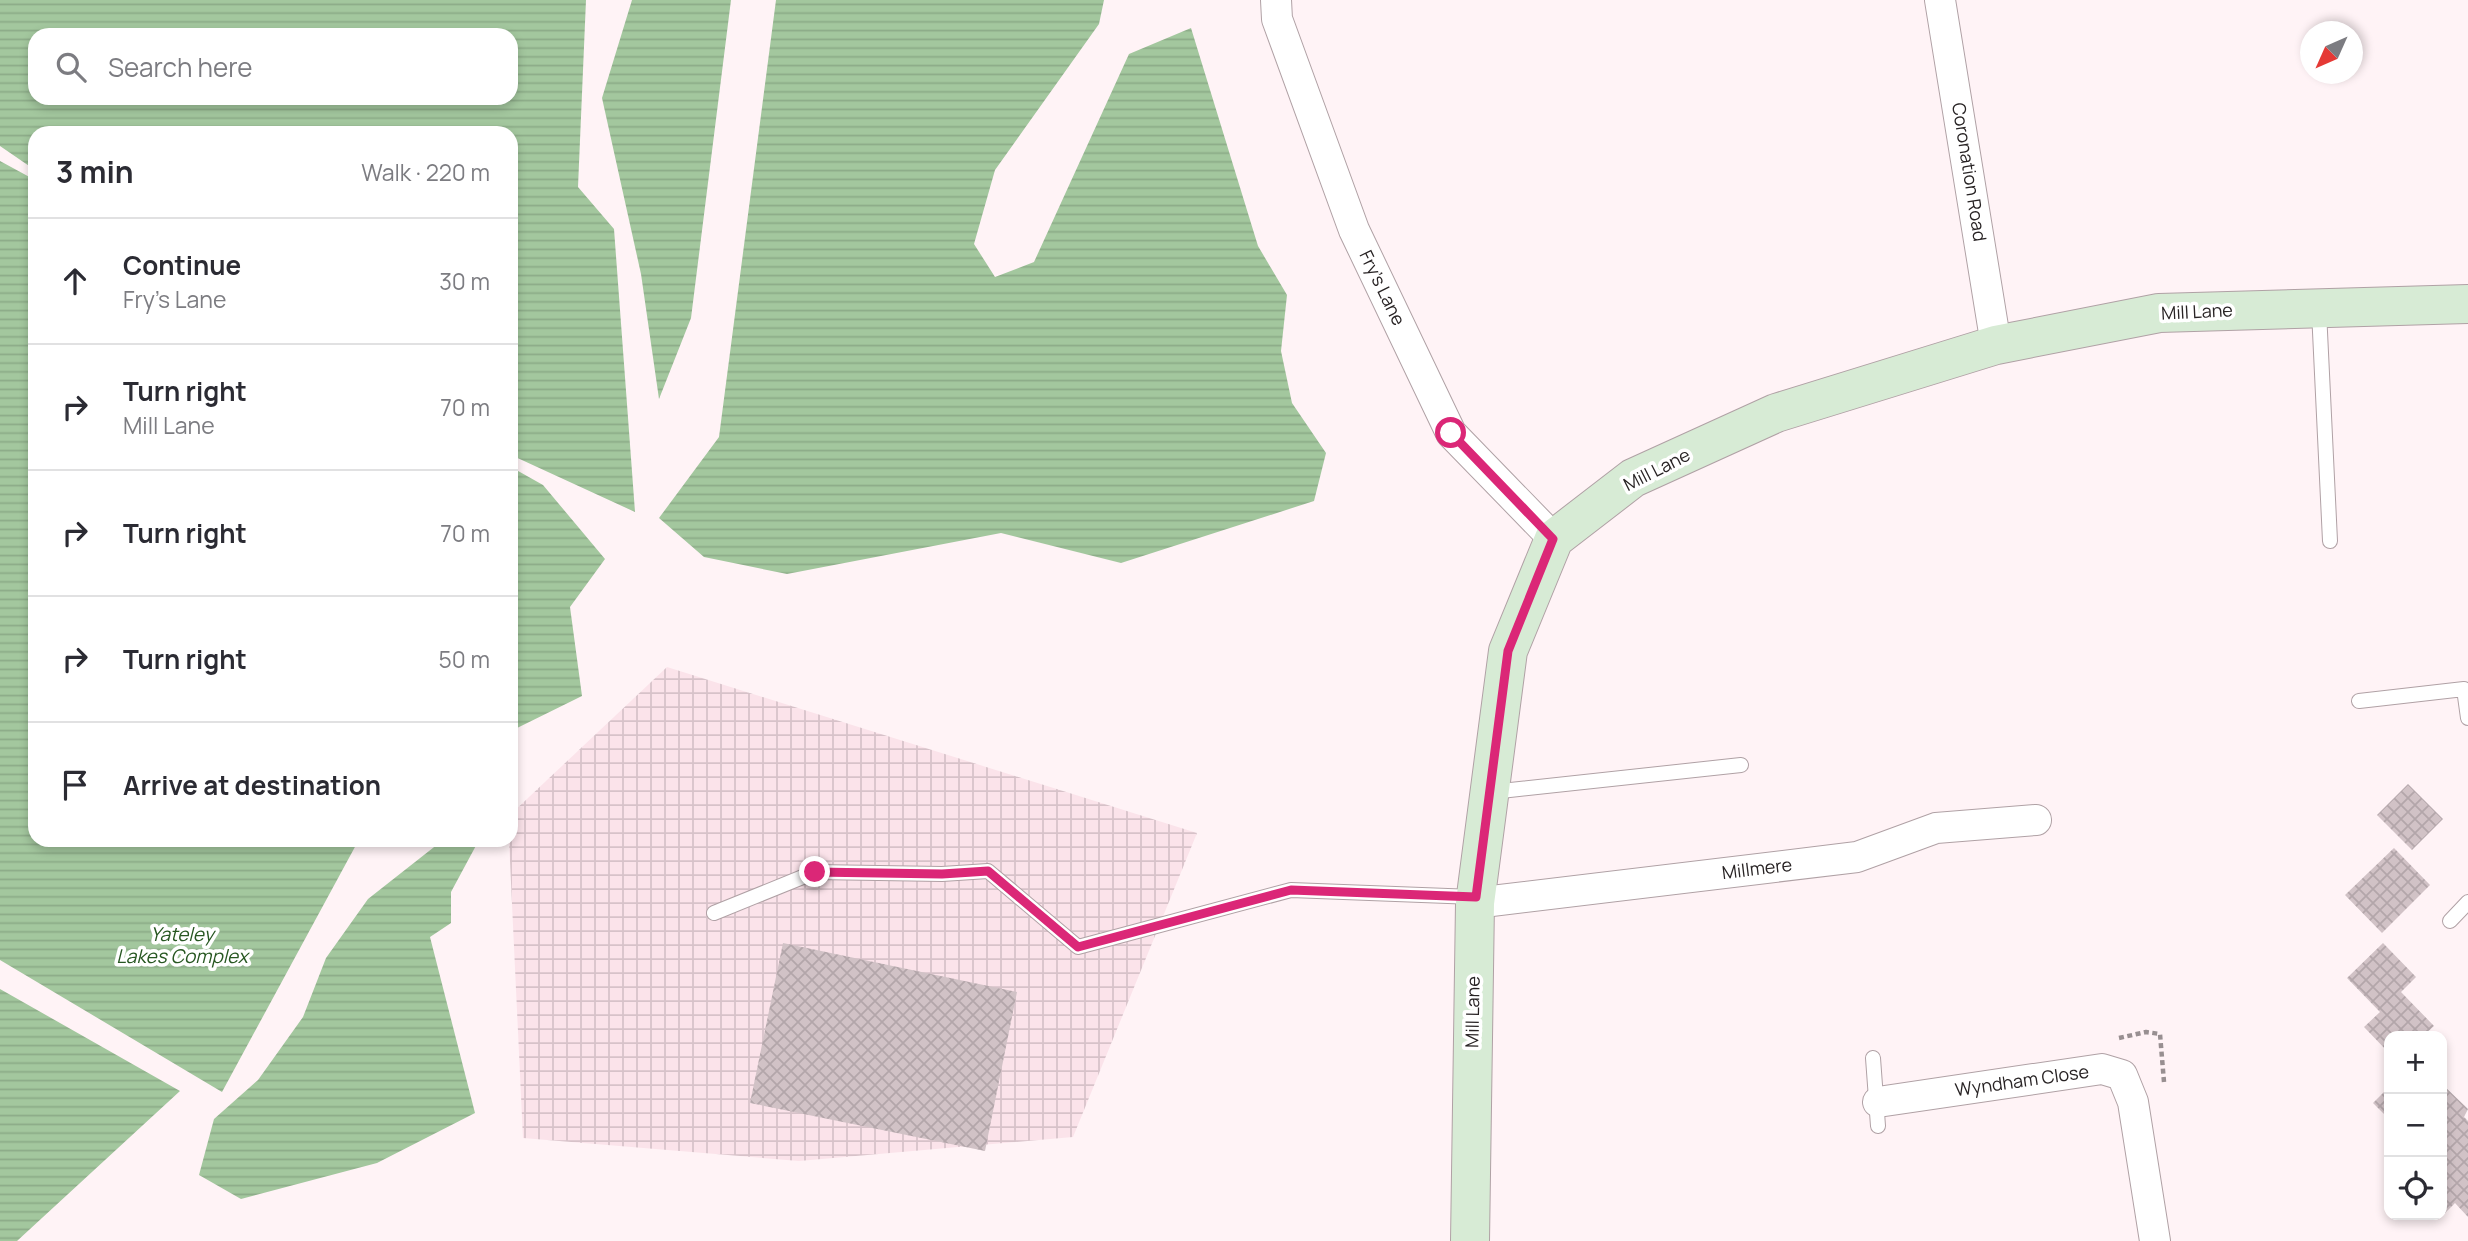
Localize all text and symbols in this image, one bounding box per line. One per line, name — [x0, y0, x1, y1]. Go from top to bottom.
north arrow — [2300, 21, 2363, 84]
search box — [28, 28, 518, 105]
icon: search — [52, 48, 90, 86]
text: Search here — [108, 49, 253, 85]
street label: Coronation Road — [1947, 101, 1993, 243]
text: 3 min — [56, 151, 134, 192]
text: Walk · 220 m — [361, 156, 490, 188]
street label: Fry's Lane — [1354, 246, 1411, 329]
text: Continue — [123, 247, 241, 283]
icon: ahead — [56, 262, 94, 300]
text: 30 m — [439, 265, 490, 297]
text: Fry's Lane — [123, 283, 226, 315]
street label: Mill Lane — [2161, 297, 2233, 325]
text: Turn right — [123, 373, 247, 409]
icon: right — [56, 388, 94, 426]
text: 70 m — [440, 391, 490, 423]
text: Mill Lane — [123, 409, 215, 441]
route start — [1435, 417, 1466, 448]
street label: Mill Lane — [1619, 442, 1694, 496]
icon: right — [56, 514, 94, 552]
text: Turn right — [123, 515, 247, 551]
text: 70 m — [440, 517, 490, 549]
icon: right — [56, 640, 94, 678]
text: Turn right — [123, 641, 247, 677]
text: 50 m — [439, 643, 490, 675]
icon: arrive — [56, 766, 94, 804]
text: Arrive at destination — [123, 767, 381, 803]
street label: Millmere — [1721, 852, 1793, 884]
route end — [799, 856, 830, 887]
water label: Yateley Lakes Complex — [116, 921, 251, 969]
street label: Mill Lane — [1459, 976, 1485, 1048]
map controls — [2384, 1031, 2447, 1220]
button: + — [2384, 1031, 2447, 1094]
street label: Wyndham Close — [1953, 1059, 2090, 1101]
button: − — [2384, 1094, 2447, 1157]
button: locate — [2384, 1157, 2447, 1220]

